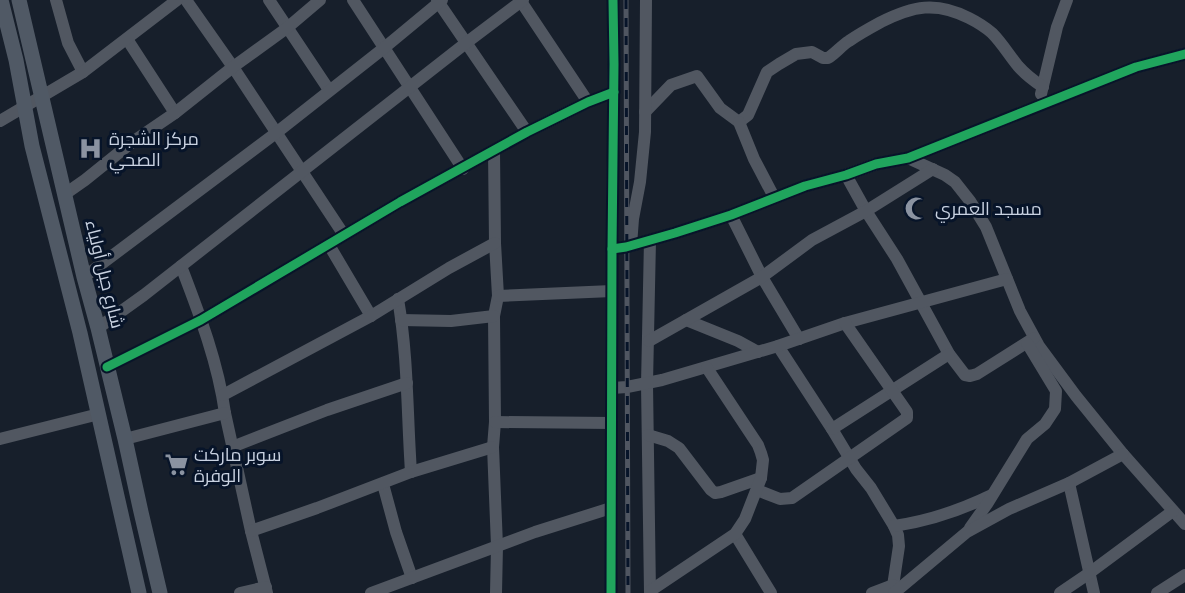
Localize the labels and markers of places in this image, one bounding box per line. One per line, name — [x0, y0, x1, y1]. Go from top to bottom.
place label: مركز الشجرة الصحي — [109, 127, 199, 174]
hospital icon: مركز الشجرة الصحي — [78, 135, 104, 161]
mosque icon: مسجد العمري — [904, 195, 930, 221]
place label: مسجد العمري — [935, 197, 1042, 223]
place label: سوبر ماركت الوفرة — [194, 443, 281, 487]
supermarket icon: سوبر ماركت الوفرة — [163, 451, 189, 477]

